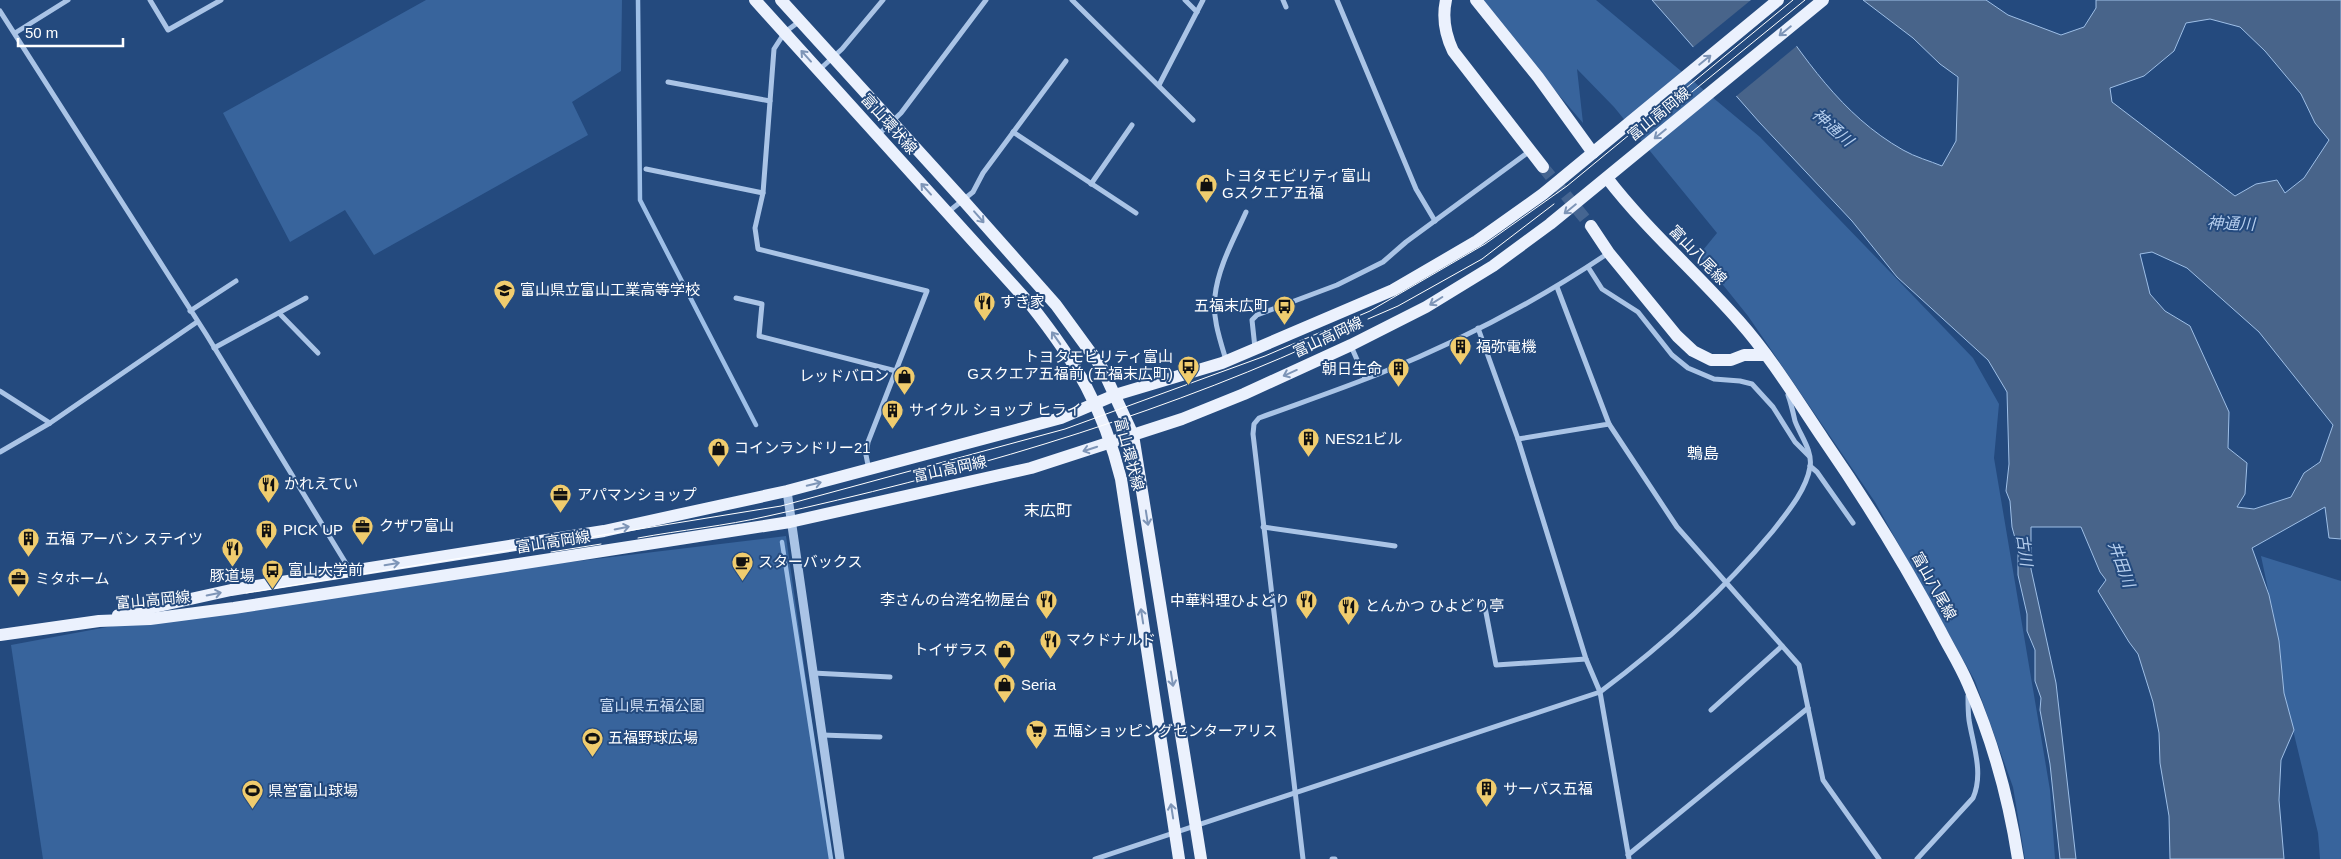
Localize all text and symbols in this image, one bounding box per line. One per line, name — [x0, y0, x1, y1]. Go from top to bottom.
scale bar — [18, 15, 122, 47]
text: 50 m — [25, 24, 58, 41]
one-way arrow — [1779, 25, 1792, 36]
one-way arrow — [800, 49, 811, 62]
one-way arrow — [1698, 55, 1711, 66]
street label: 富山高岡線 — [1624, 83, 1693, 144]
street label: 富山環状線 — [858, 90, 921, 157]
water label: 神通川 — [1809, 105, 1858, 151]
one-way arrow — [1653, 129, 1666, 140]
place label: トヨタモビリティ富山 Gスクエア五福 — [1222, 167, 1371, 201]
shop icon: トヨタモビリティ富山 Gスクエア五福 — [1194, 173, 1218, 204]
one-way arrow — [920, 183, 932, 196]
one-way arrow — [1563, 203, 1576, 214]
one-way arrow — [973, 211, 984, 224]
water label: 神通川 — [2207, 214, 2257, 233]
street label: 富山八尾線 — [1666, 222, 1731, 288]
school or university icon: 富山県立富山工業高等学校 — [492, 278, 516, 309]
place label: 富山県立富山工業高等学校 — [520, 281, 700, 298]
restaurant icon: すき家 — [972, 290, 996, 321]
place label: すき家 — [1000, 293, 1045, 310]
bus stop icon: 五福末広町 — [1273, 294, 1297, 325]
one-way arrow — [1429, 296, 1443, 306]
place label: 五福末広町 — [1194, 297, 1269, 314]
street label: 富山高岡線 — [1290, 313, 1365, 360]
one-way arrow — [1051, 331, 1061, 345]
building icon: 福弥電機 — [1448, 335, 1472, 366]
place label: 福弥電機 — [1476, 338, 1536, 355]
place label: トヨタモビリティ富山 Gスクエア五福前 (五福末広町) — [967, 348, 1173, 382]
bus stop icon: トヨタモビリティ富山 Gスクエア五福前 (五福末広町) — [1177, 354, 1201, 385]
building icon: 朝日生命 — [1386, 357, 1410, 388]
place label: 朝日生命 — [1322, 360, 1382, 377]
shop icon: レッドバロン — [893, 364, 917, 395]
place label: レッドバロン — [799, 367, 889, 384]
one-way arrow — [1283, 368, 1298, 378]
building icon: サイクル ショップ ヒライ — [881, 398, 905, 429]
place label: サイクル ショップ ヒライ — [909, 401, 1082, 418]
street label: 富山環状線 — [1112, 415, 1147, 492]
building icon: NES21ビル — [1297, 427, 1321, 458]
place label: NES21ビル — [1325, 430, 1403, 447]
shop icon: コインランドリー21 — [706, 436, 730, 467]
place label: コインランドリー21 — [734, 439, 871, 456]
one-way arrow — [1082, 445, 1098, 455]
district label: 鵯島 — [1687, 445, 1719, 462]
street label: 富山高岡線 — [911, 452, 988, 485]
restaurant icon: かれえてい — [256, 472, 280, 503]
place label: かれえてい — [284, 475, 358, 492]
one-way arrow — [806, 479, 822, 488]
office icon: アパマンショップ — [549, 483, 573, 514]
place label: アパマンショップ — [577, 486, 697, 503]
district label: 末広町 — [1024, 502, 1072, 519]
one-way arrow — [1142, 510, 1152, 526]
office icon: クザワ富山 — [351, 514, 375, 545]
place label: クザワ富山 — [379, 517, 454, 534]
building icon: PICK UP — [255, 518, 279, 549]
place label: PICK UP — [283, 521, 343, 538]
one-way arrow — [613, 522, 629, 532]
building icon: 五福 アーバン ステイツ — [17, 527, 41, 558]
street label: 富山高岡線 — [515, 527, 591, 556]
place label: 五福 アーバン ステイツ — [45, 530, 203, 547]
water label: 古川 — [2014, 533, 2035, 569]
restaurant icon: 豚道場 — [220, 536, 244, 567]
water label: 井田川 — [2105, 539, 2138, 592]
street label: 富山八尾線 — [1909, 549, 1960, 623]
cafe icon: スターバックス — [730, 550, 754, 581]
place label: スターバックス — [758, 553, 862, 570]
bus stop icon: 富山大学前 — [260, 558, 284, 589]
one-way arrow — [384, 559, 400, 569]
place label: 富山大学前 — [288, 561, 363, 578]
office icon: ミタホーム — [7, 567, 31, 598]
place label: 豚道場 — [209, 567, 255, 584]
place label: ミタホーム — [35, 570, 110, 587]
street label: 富山高岡線 — [115, 588, 191, 611]
one-way arrow — [206, 588, 222, 598]
restaurant icon: 李さんの台湾名物屋台 — [1034, 588, 1058, 619]
restaurant icon: 中華料理ひよどり — [1294, 589, 1318, 620]
place label: 李さんの台湾名物屋台 — [880, 591, 1030, 608]
place label: 中華料理ひよどり — [1170, 592, 1290, 609]
restaurant icon: とんかつ ひよどり亭 — [1337, 594, 1361, 625]
place label: とんかつ ひよどり亭 — [1365, 597, 1504, 614]
one-way arrow — [1137, 608, 1147, 624]
restaurant icon: マクドナルド — [1038, 628, 1062, 659]
place label: マクドナルド — [1066, 631, 1156, 648]
shop icon: トイザラス — [992, 638, 1016, 669]
place label: トイザラス — [913, 641, 988, 658]
one-way arrow — [1168, 670, 1178, 686]
shop icon: Seria — [993, 673, 1017, 704]
place label: Seria — [1021, 676, 1057, 693]
park label: 富山県五福公園 — [599, 697, 705, 714]
supermarket icon: 五幅ショッピングセンターアリス — [1025, 719, 1049, 750]
place label: 五幅ショッピングセンターアリス — [1053, 722, 1277, 739]
sports icon: 五福野球広場 — [580, 726, 604, 757]
place label: 五福野球広場 — [608, 729, 698, 746]
building icon: サーパス五福 — [1475, 777, 1499, 808]
sports icon: 県営富山球場 — [240, 779, 264, 810]
place label: サーパス五福 — [1503, 780, 1593, 797]
place label: 県営富山球場 — [268, 782, 358, 799]
one-way arrow — [1167, 803, 1177, 819]

